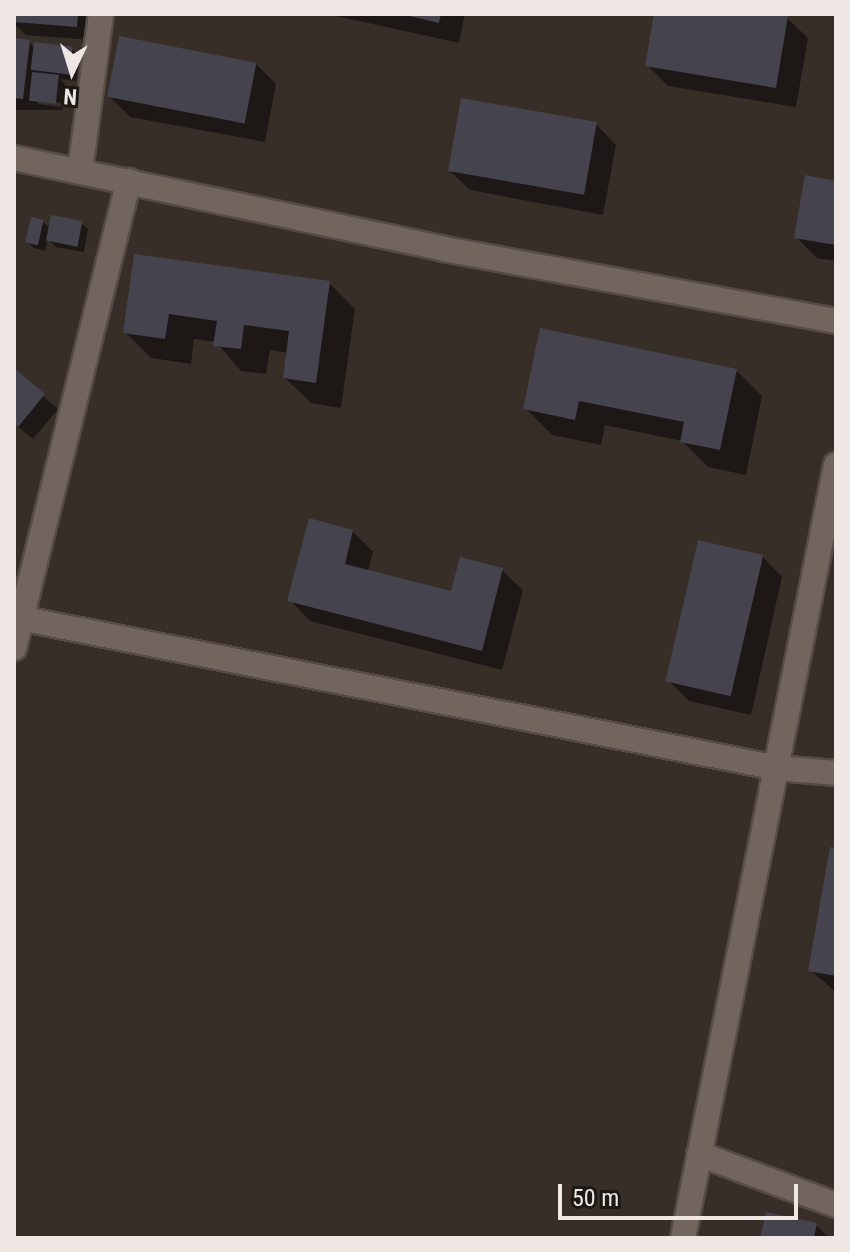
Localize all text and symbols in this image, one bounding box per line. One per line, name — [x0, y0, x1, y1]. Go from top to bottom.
north arrow — [32, 32, 112, 112]
text: N — [63, 84, 78, 109]
scale bar — [562, 1168, 802, 1218]
text: 50 m — [572, 1184, 619, 1212]

